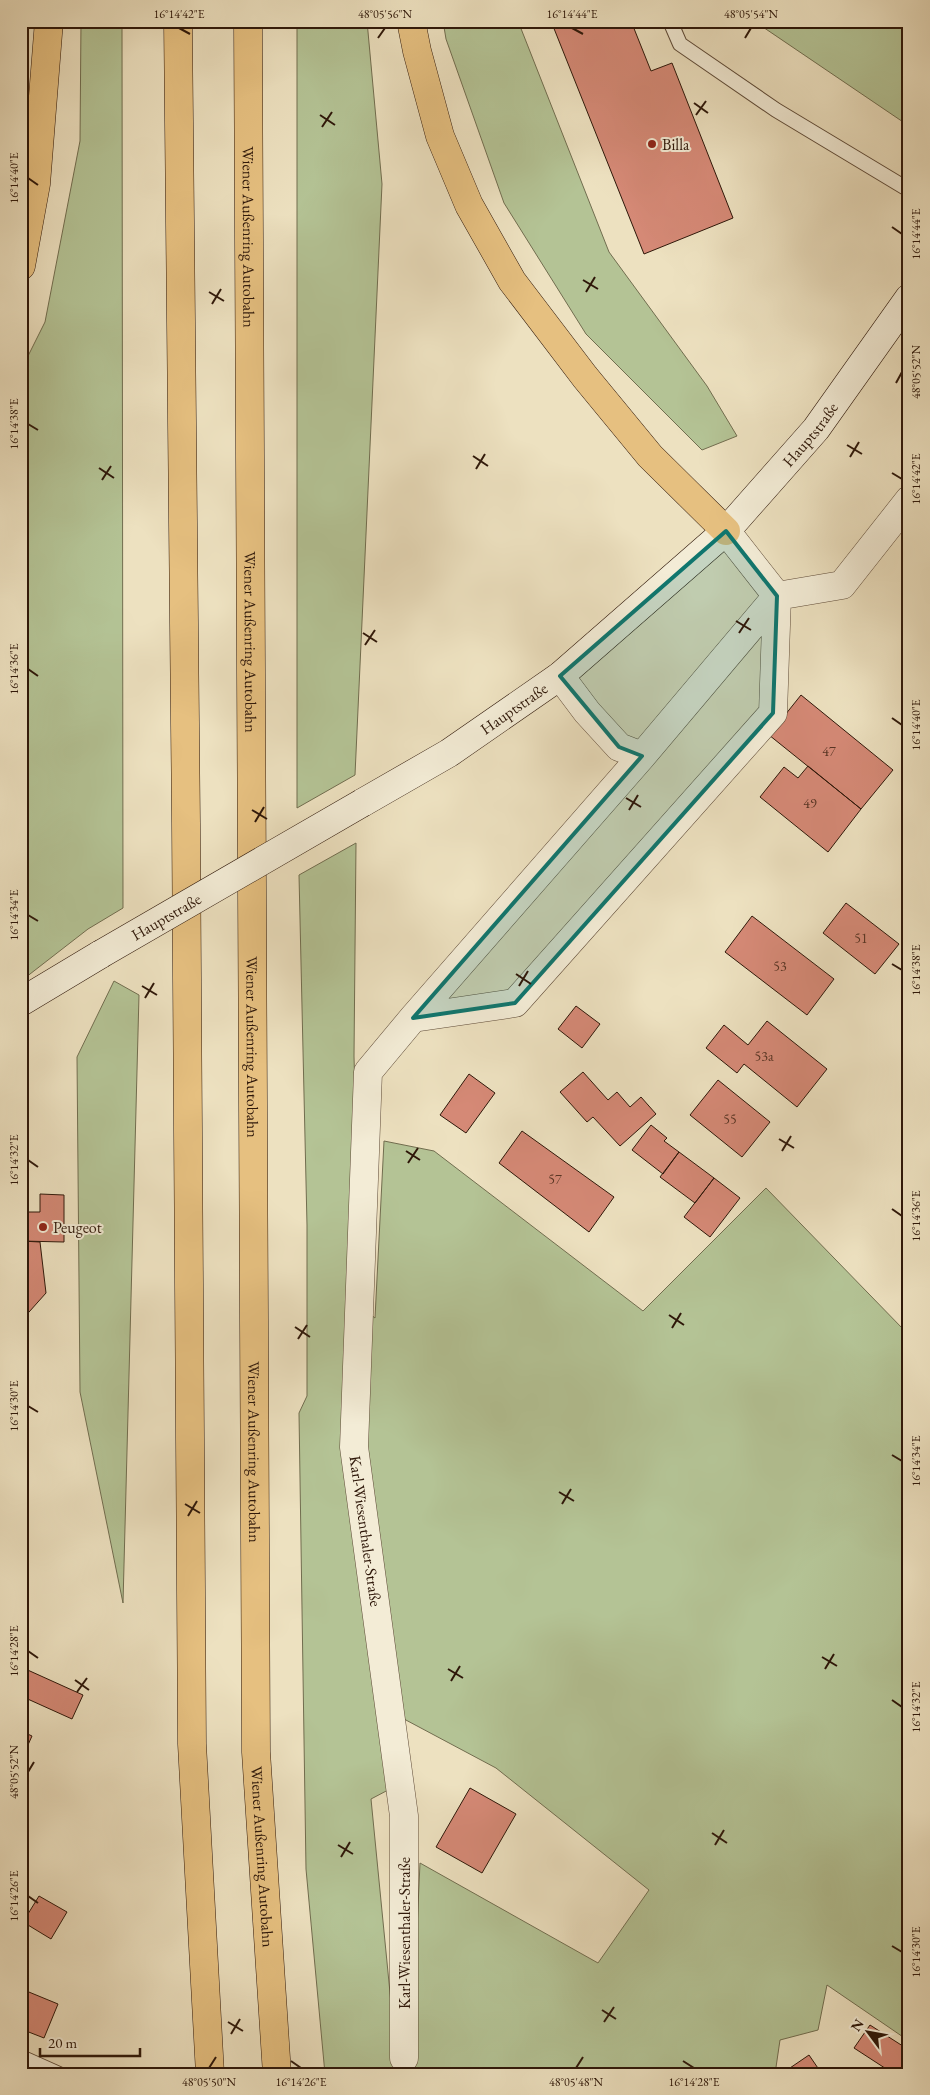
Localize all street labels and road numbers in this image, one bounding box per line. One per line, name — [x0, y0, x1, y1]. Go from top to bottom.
street label: Wiener Außenring Autobahn — [238, 146, 259, 328]
street label: Hauptstraße — [778, 398, 843, 471]
street label: Wiener Außenring Autobahn — [239, 551, 261, 733]
street label: Hauptstraße — [476, 678, 552, 739]
street label: Hauptstraße — [127, 888, 205, 945]
street label: Wiener Außenring Autobahn — [241, 956, 263, 1138]
street label: Wiener Außenring Autobahn — [243, 1361, 265, 1543]
street label: Karl-Wiesenthaler-Straße — [345, 1454, 386, 1608]
street label: Wiener Außenring Autobahn — [246, 1766, 279, 1949]
street label: Karl-Wiesenthaler-Straße — [394, 1857, 415, 2009]

